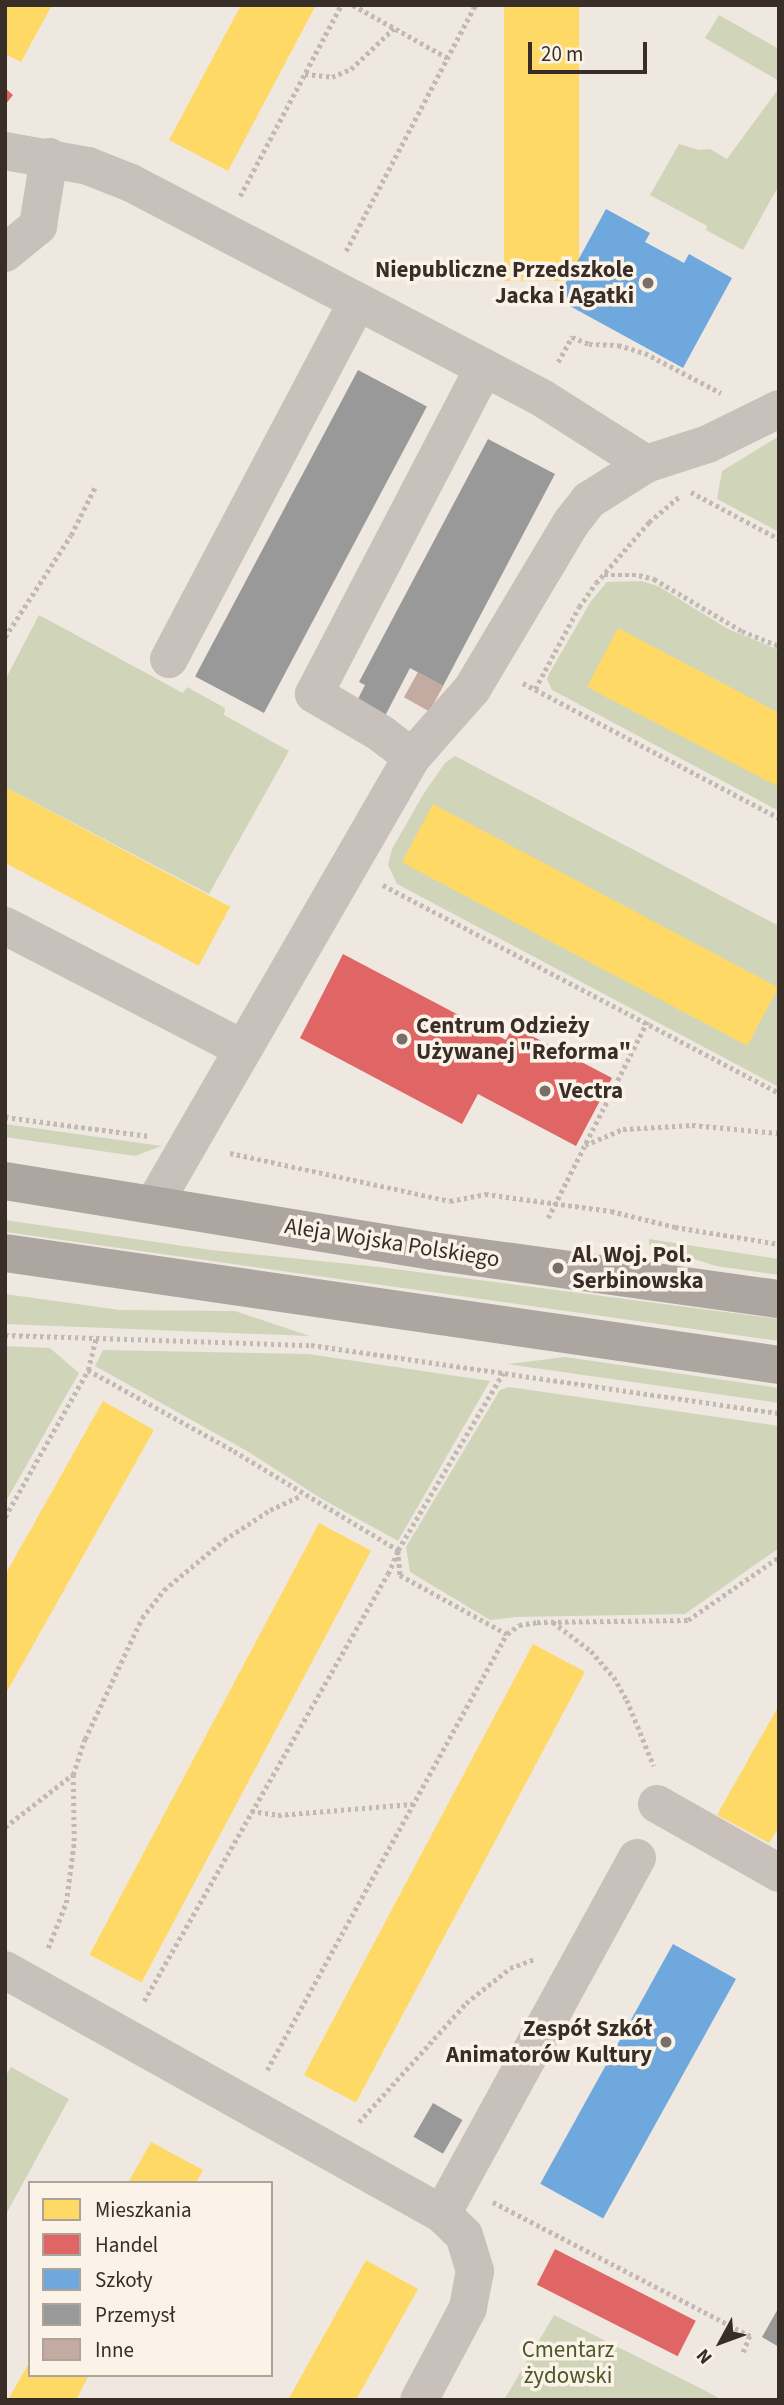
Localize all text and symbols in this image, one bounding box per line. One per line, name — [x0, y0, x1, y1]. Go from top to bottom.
scale bar — [532, 28, 651, 72]
text: 20 m — [541, 39, 583, 69]
place label: Niepubliczne Przedszkole Jacka i Agatki — [375, 256, 634, 310]
marker: Niepubliczne Przedszkole Jacka i Agatki — [640, 275, 656, 291]
place label: Centrum Odzieży Używanej "Reforma" — [416, 1012, 631, 1066]
marker: Centrum Odzieży Używanej "Reforma" — [394, 1031, 410, 1047]
place label: Vectra — [559, 1077, 623, 1105]
marker: Vectra — [537, 1083, 553, 1099]
street label: Aleja Wojska Polskiego — [283, 1212, 501, 1274]
place label: Al. Woj. Pol. Serbinowska — [572, 1241, 704, 1295]
marker: Al. Woj. Pol. Serbinowska — [550, 1260, 566, 1276]
place label: Zespół Szkół Animatorów Kultury — [446, 2015, 652, 2069]
marker: Zespół Szkół Animatorów Kultury — [658, 2034, 674, 2050]
legend — [28, 2181, 273, 2377]
text: Mieszkania — [95, 2195, 192, 2225]
text: Handel — [95, 2230, 158, 2260]
text: Szkoły — [95, 2265, 153, 2295]
text: Przemysł — [95, 2300, 176, 2330]
north arrow — [686, 2307, 756, 2377]
text: Inne — [95, 2335, 134, 2365]
park label: Cmentarz żydowski — [522, 2336, 614, 2390]
text: N — [690, 2342, 719, 2370]

